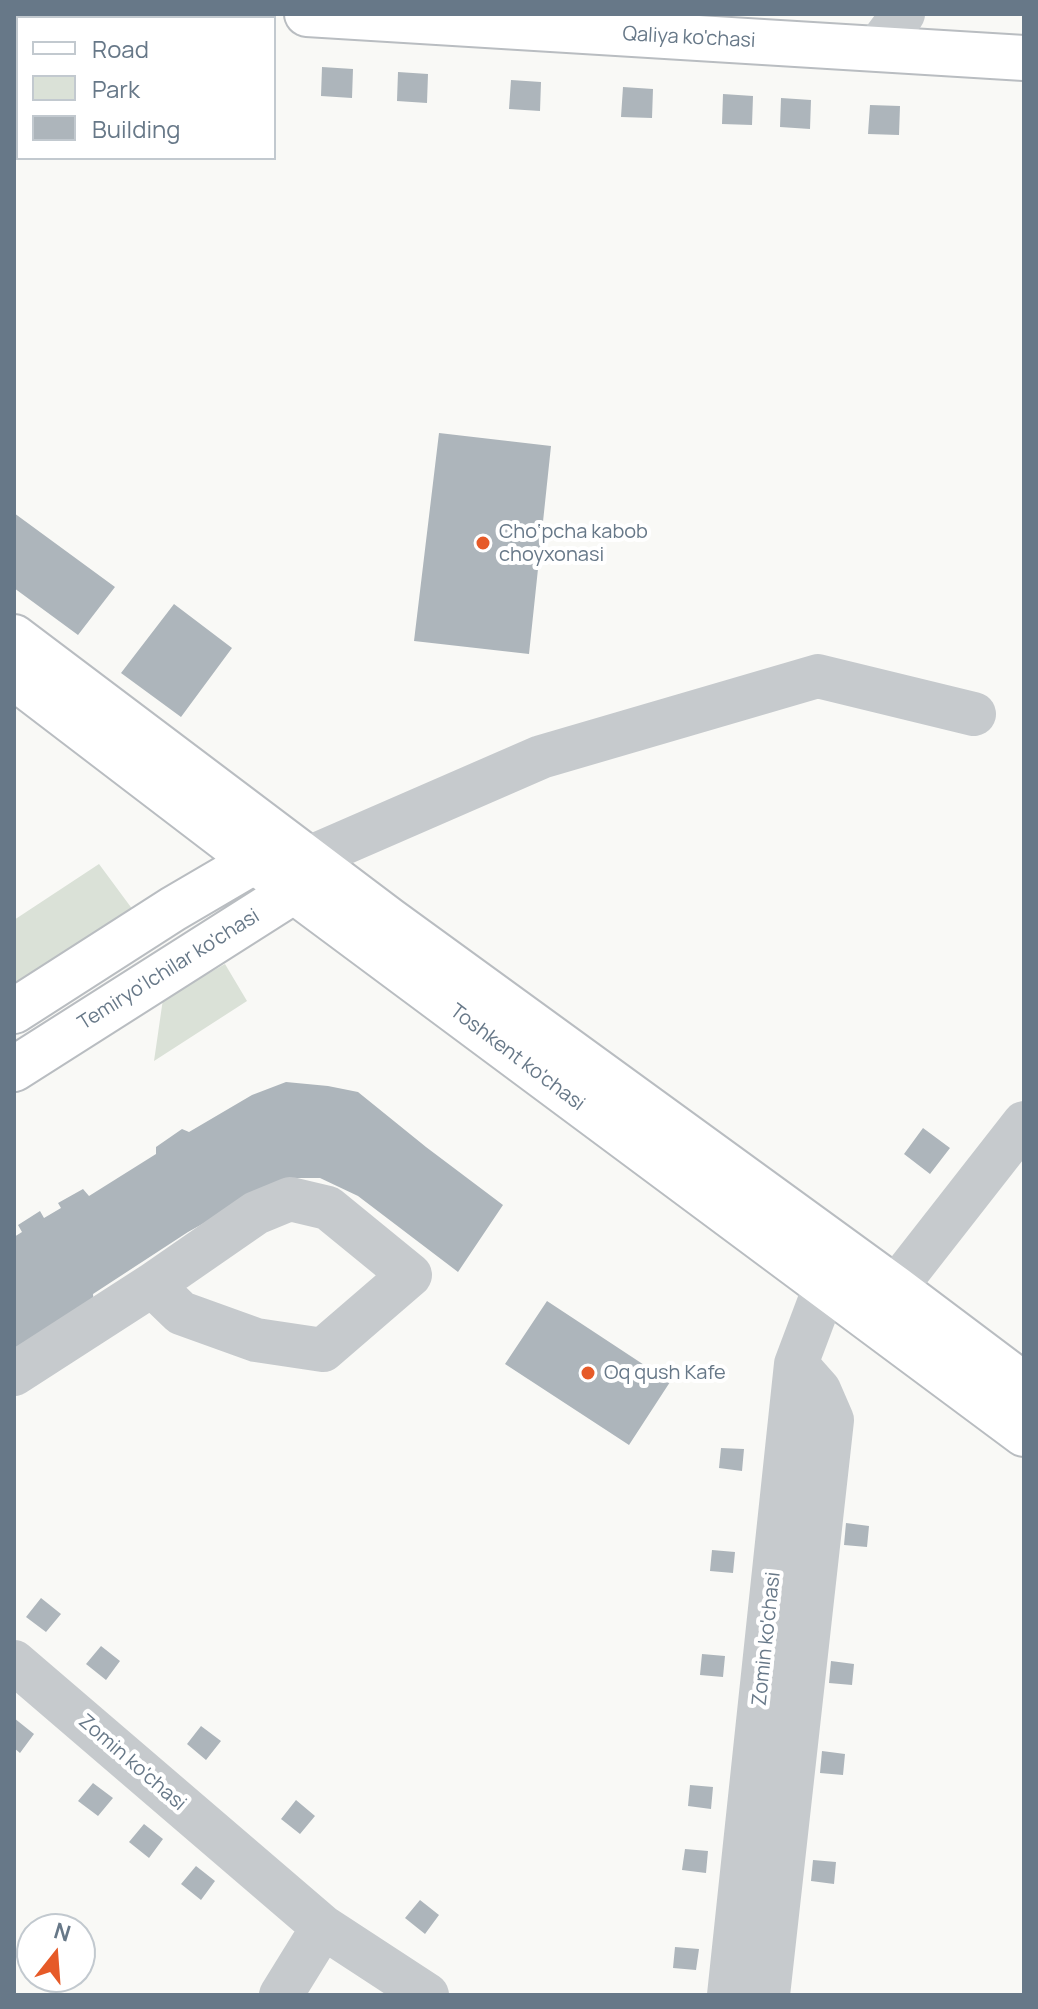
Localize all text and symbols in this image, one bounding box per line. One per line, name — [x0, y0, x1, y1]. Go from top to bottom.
legend — [16, 16, 276, 160]
street label: Qaliya ko'chasi — [622, 23, 756, 53]
text: Road — [92, 32, 149, 65]
text: Park — [92, 72, 140, 105]
text: Building — [92, 112, 180, 145]
place label: Cho‘pcha kabob choyxonasi — [499, 520, 648, 567]
marker: Cho‘pcha kabob choyxonasi — [474, 534, 492, 552]
street label: Temiryo'lchilar ko'chasi — [74, 904, 264, 1036]
street label: Toshkent ko'chasi — [445, 1000, 589, 1116]
place label: Oq qush Kafe — [604, 1361, 726, 1385]
marker: Oq qush Kafe — [579, 1364, 597, 1382]
street label: Zomin ko'chasi — [748, 1571, 786, 1707]
street label: Zomin ko'chasi — [73, 1710, 191, 1816]
north arrow — [16, 1913, 96, 1993]
text: N — [50, 1915, 74, 1949]

